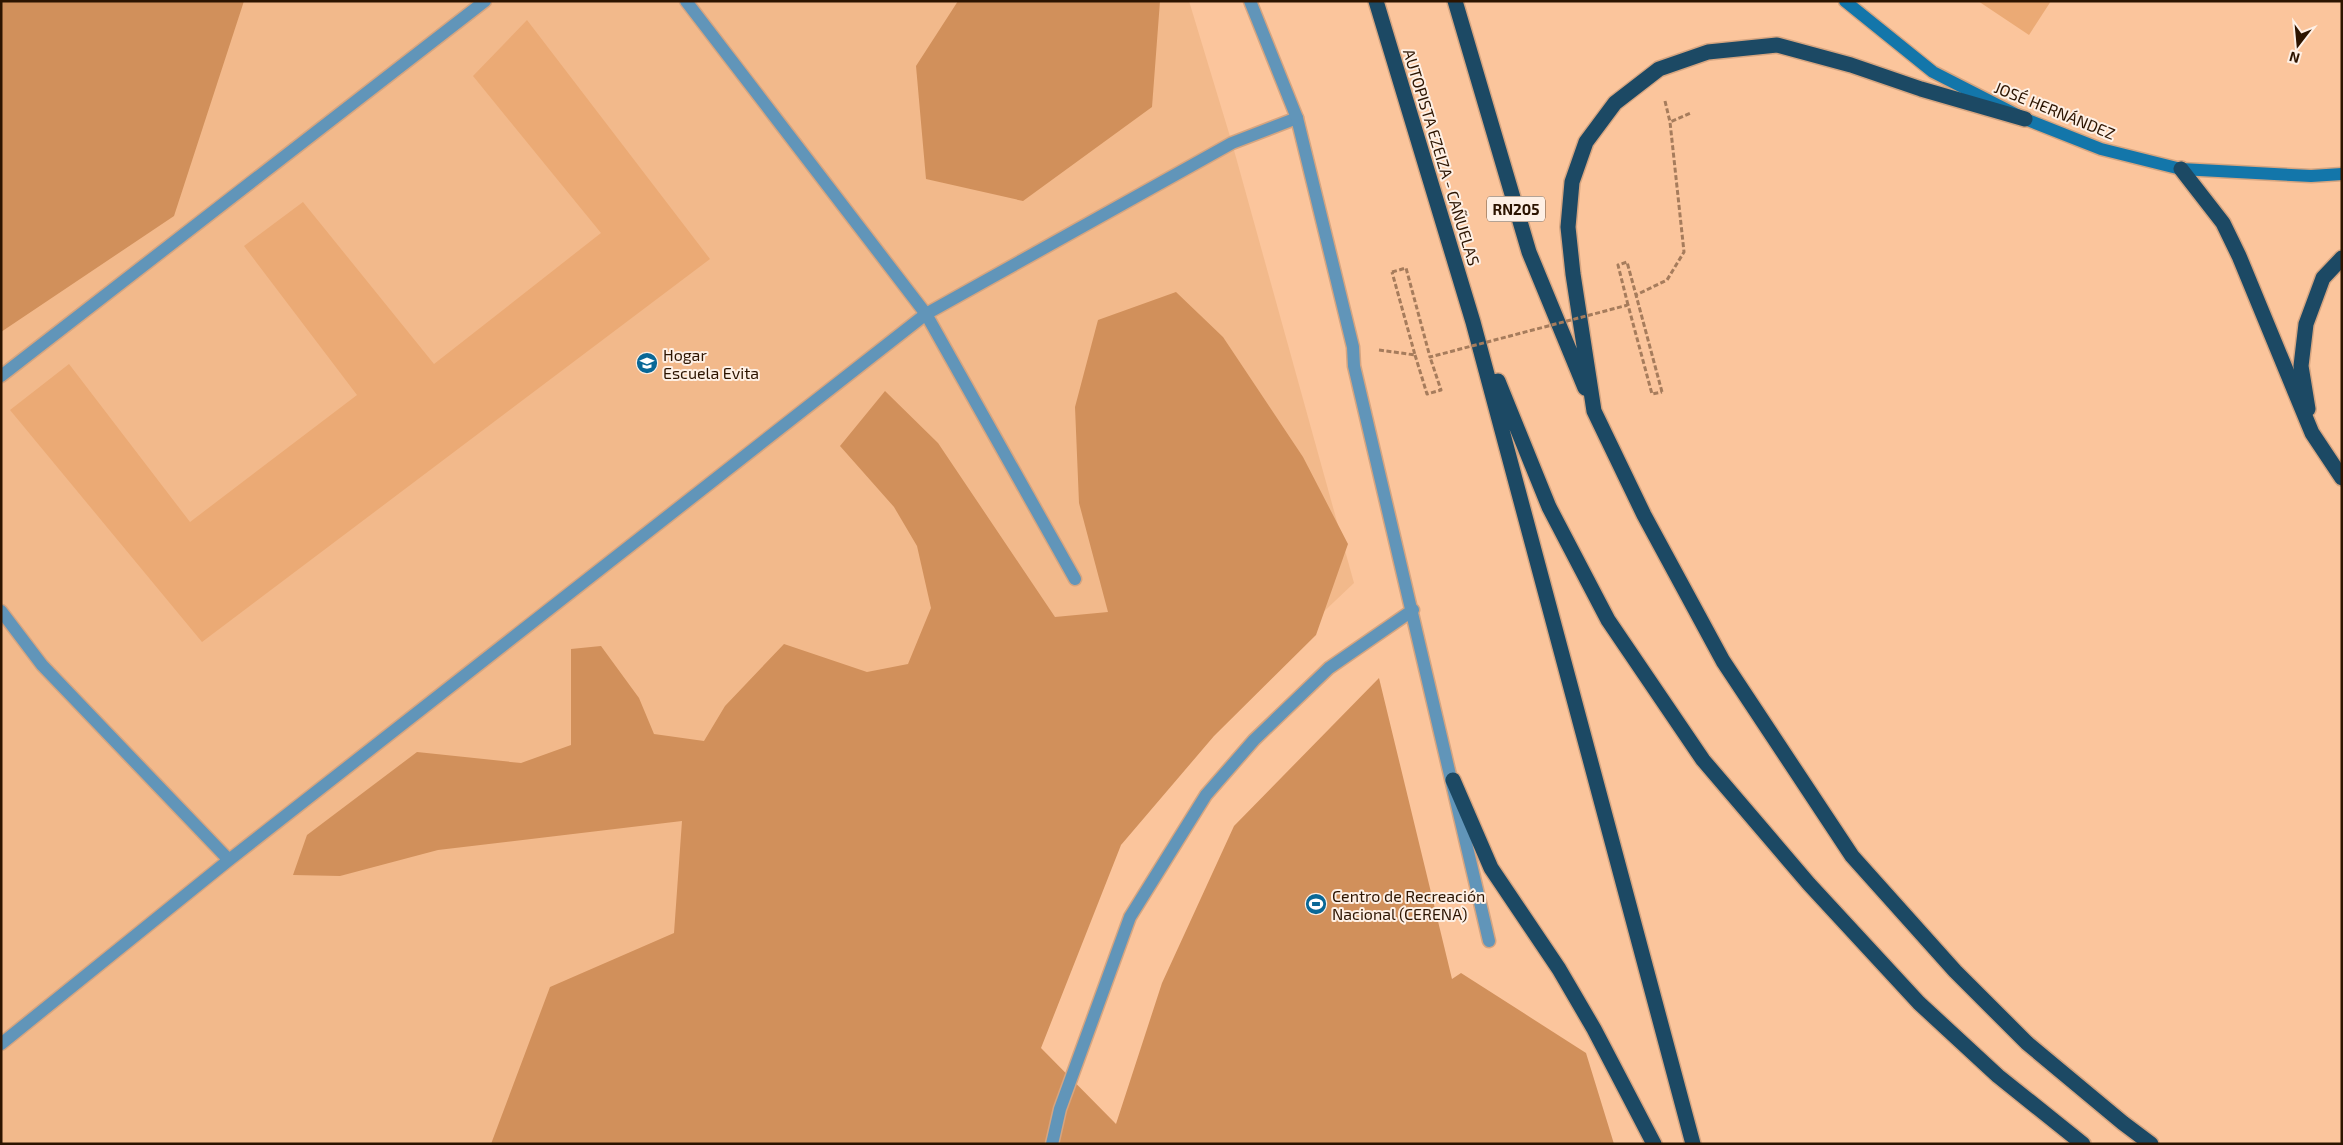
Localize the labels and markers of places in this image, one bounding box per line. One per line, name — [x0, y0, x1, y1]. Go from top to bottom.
place label: Hogar Escuela Evita — [663, 345, 759, 382]
school or university icon: Hogar Escuela Evita — [635, 351, 659, 375]
place label: Centro de Recreación Nacional (CERENA) — [1332, 886, 1485, 923]
sports icon: Centro de Recreación Nacional (CERENA) — [1304, 892, 1328, 916]

